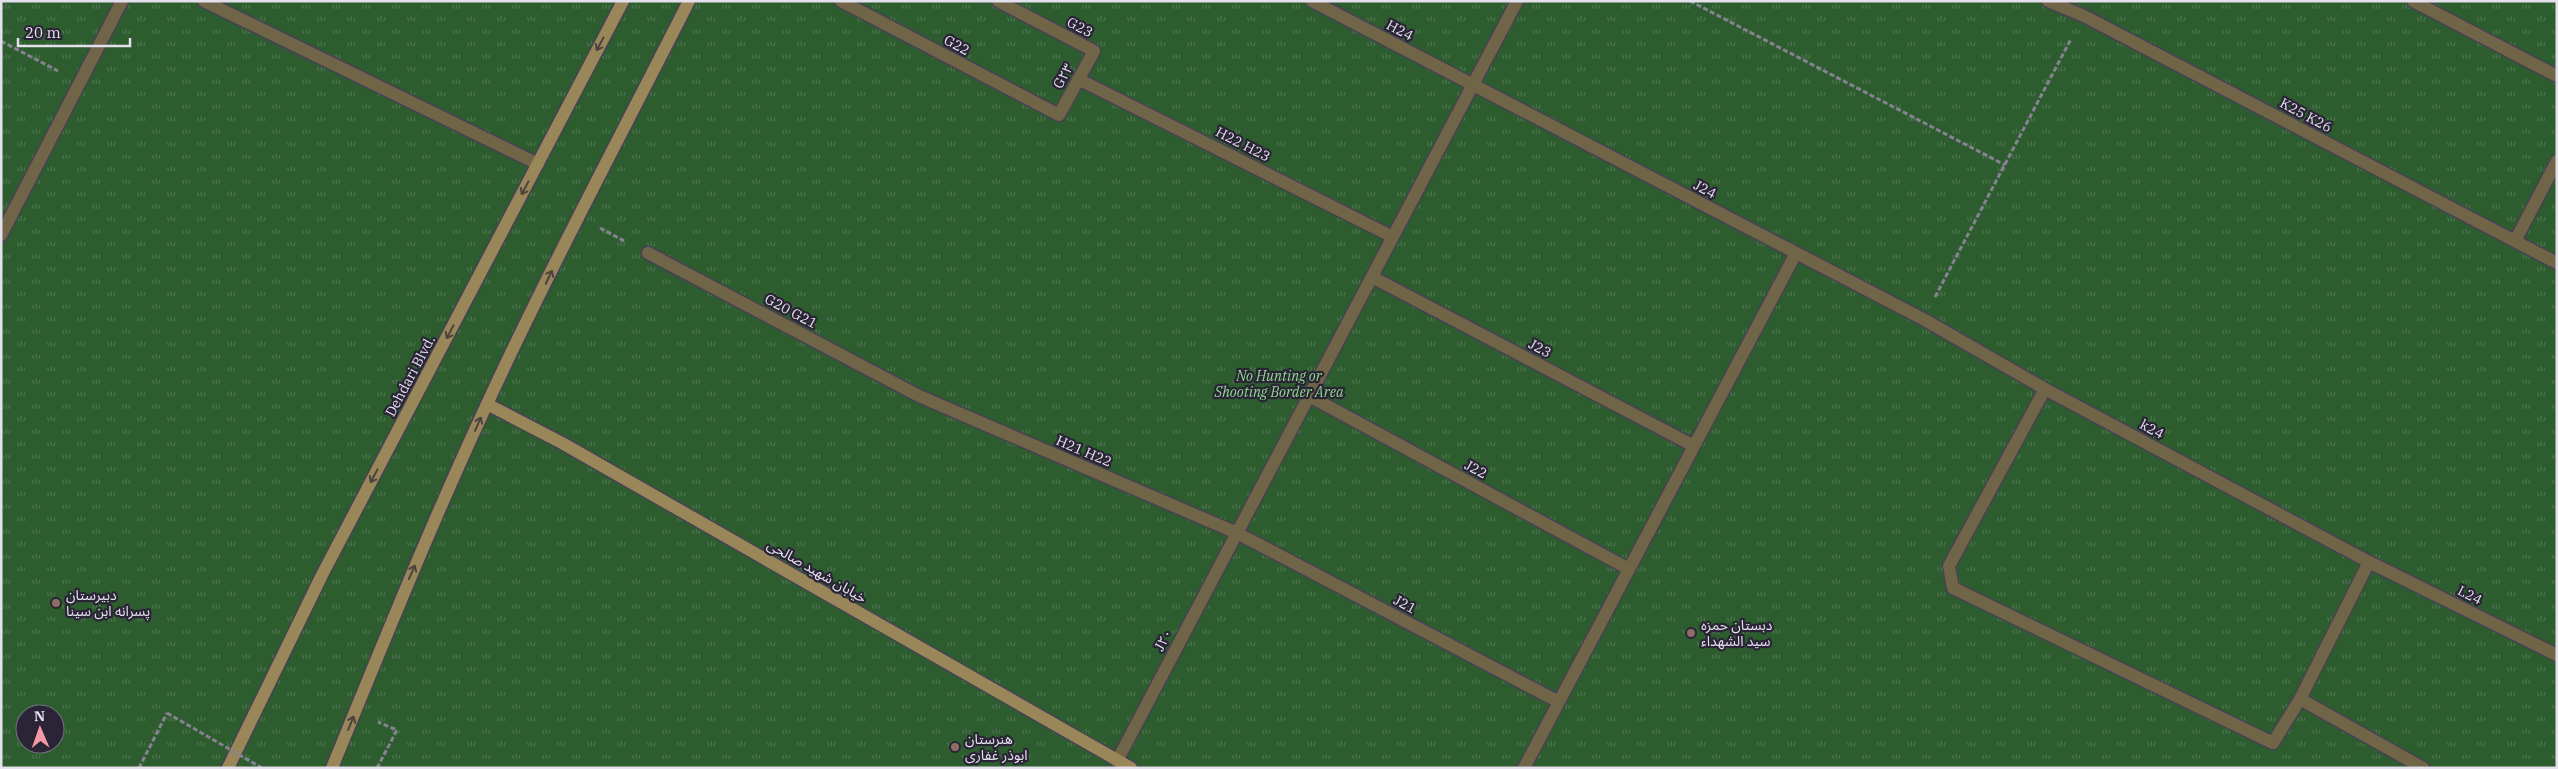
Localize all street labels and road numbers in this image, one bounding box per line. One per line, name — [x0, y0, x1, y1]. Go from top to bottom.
street label: G23 — [1064, 13, 1096, 41]
street label: H24 — [1383, 16, 1417, 44]
street label: G22 — [941, 31, 973, 59]
street label: G۲۳ — [1049, 60, 1077, 92]
street label: K25 K26 — [2277, 94, 2335, 136]
street label: H22 H23 — [1213, 123, 1273, 165]
street label: J24 — [1691, 176, 1719, 202]
street label: G20 G21 — [762, 290, 820, 332]
street label: Dehdari Blvd. — [381, 332, 439, 420]
street label: J23 — [1526, 335, 1554, 361]
street label: k24 — [2137, 415, 2167, 443]
street label: H21 H22 — [1053, 431, 1115, 471]
street label: J22 — [1462, 456, 1490, 482]
street label: خیابان شهید صالحی — [764, 535, 870, 607]
street label: L24 — [2455, 581, 2485, 609]
street label: J21 — [1391, 591, 1419, 617]
street label: J۲۰ — [1150, 626, 1176, 654]

